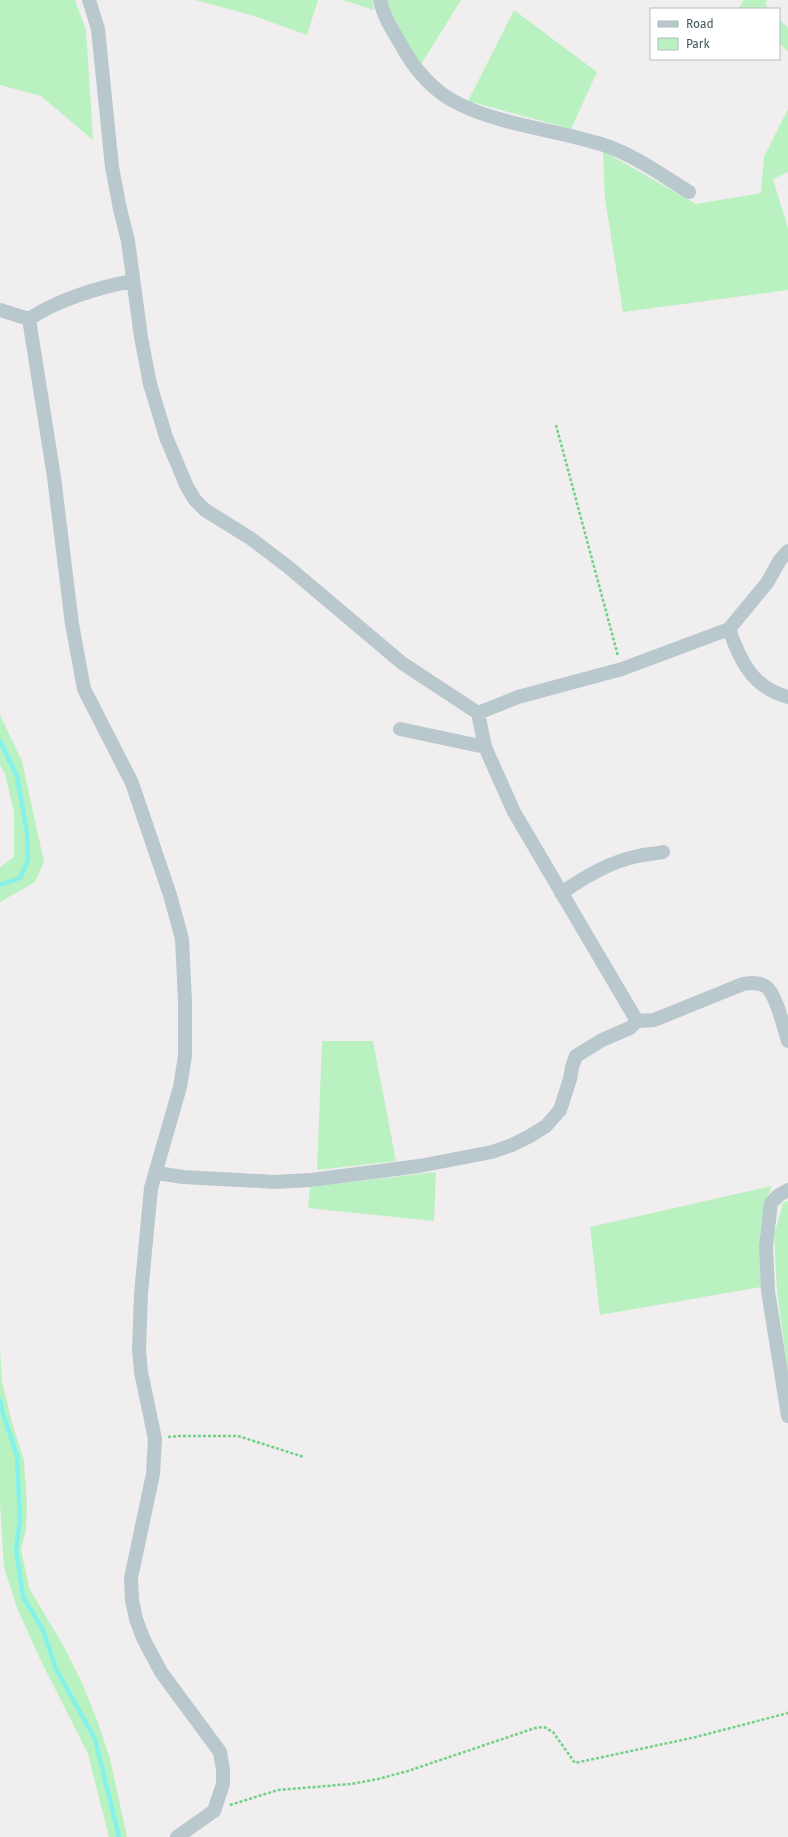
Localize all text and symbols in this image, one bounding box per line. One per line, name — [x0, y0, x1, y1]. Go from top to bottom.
legend — [650, 8, 780, 60]
text: Road — [686, 17, 714, 31]
text: Park — [686, 37, 710, 51]

